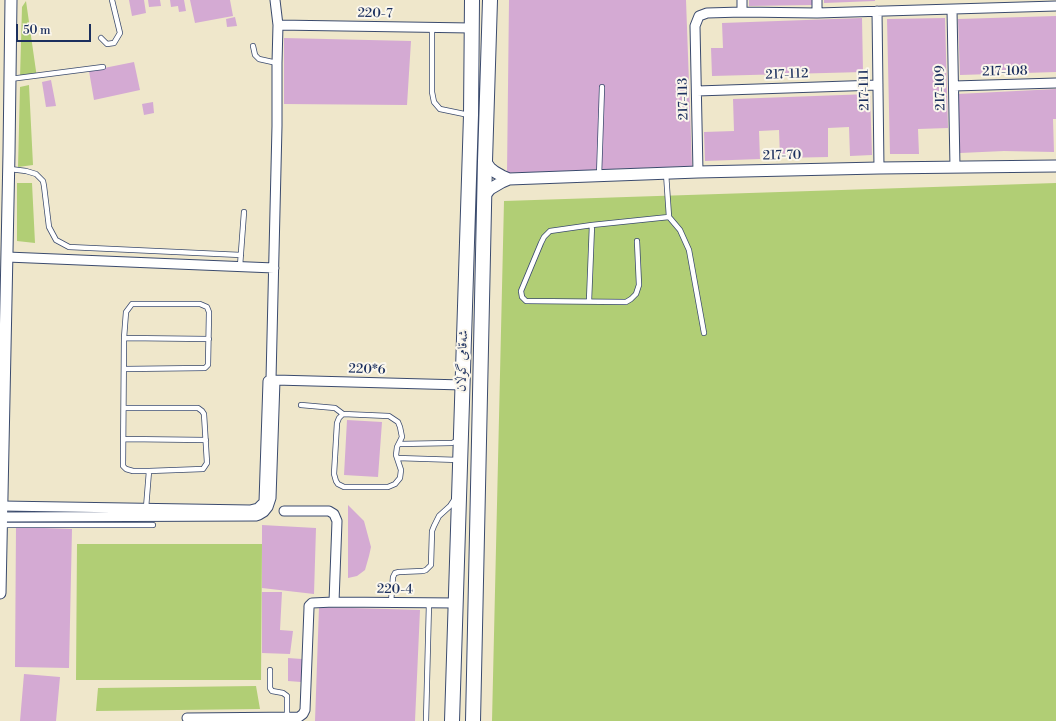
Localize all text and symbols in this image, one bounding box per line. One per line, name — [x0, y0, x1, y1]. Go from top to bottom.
street label: 220-7 — [357, 6, 393, 22]
scale bar — [18, 16, 93, 42]
text: 50 m — [23, 23, 51, 38]
street label: 217-108 — [982, 64, 1028, 80]
street label: 217-109 — [933, 65, 949, 111]
street label: 217-112 — [765, 66, 809, 84]
street label: 217-111 — [857, 69, 873, 111]
street label: 217-113 — [676, 78, 692, 120]
street label: 217-70 — [763, 148, 801, 164]
street label: شەقامی گوڵان — [454, 330, 472, 392]
street label: 220*6 — [348, 362, 386, 378]
street label: 220-4 — [377, 582, 413, 598]

